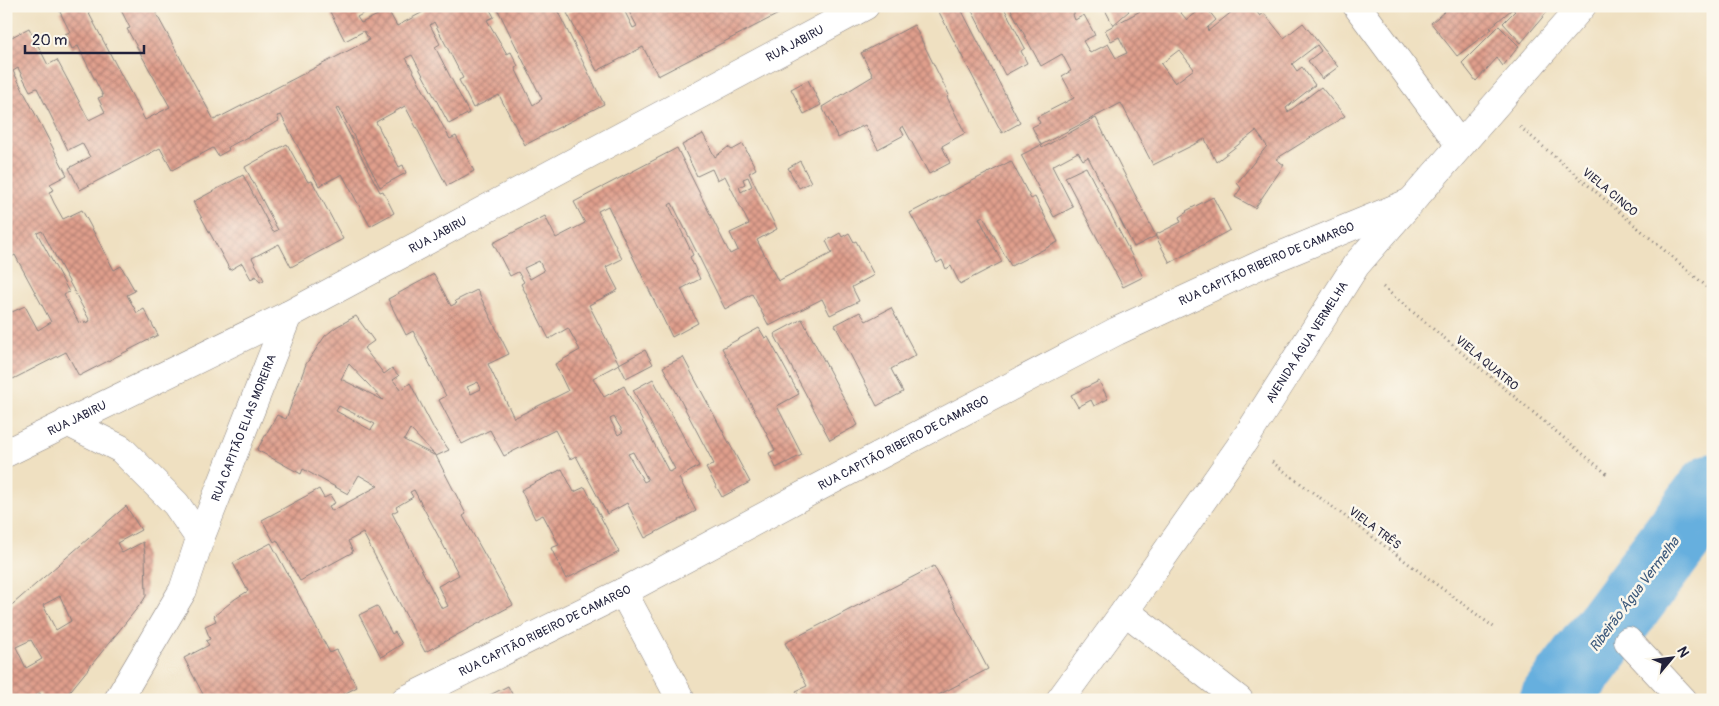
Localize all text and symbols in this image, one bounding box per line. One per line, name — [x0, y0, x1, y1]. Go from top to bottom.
scale bar — [25, 22, 144, 54]
street label: RUA JABIRU — [764, 22, 827, 66]
text: 20 m — [32, 31, 67, 50]
street label: VIELA CINCO — [1579, 165, 1641, 220]
street label: RUA JABIRU — [407, 214, 470, 257]
street label: RUA CAPITÃO RIBEIRO DE CAMARGO — [1177, 219, 1357, 309]
street label: AVENIDA ÁGUA VERMELHA — [1263, 279, 1352, 406]
street label: VIELA QUATRO — [1452, 333, 1521, 394]
street label: RUA CAPITÃO ELIAS MOREIRA — [208, 352, 280, 504]
street label: RUA CAPITÃO RIBEIRO DE CAMARGO — [816, 392, 992, 494]
street label: RUA JABIRU — [45, 398, 109, 439]
street label: VIELA TRÊS — [1346, 503, 1404, 553]
water label: Ribeirão Água Vermelha — [1586, 533, 1684, 655]
street label: RUA CAPITÃO RIBEIRO DE CAMARGO — [457, 582, 634, 680]
north arrow — [1646, 634, 1696, 684]
text: N — [1673, 644, 1693, 660]

